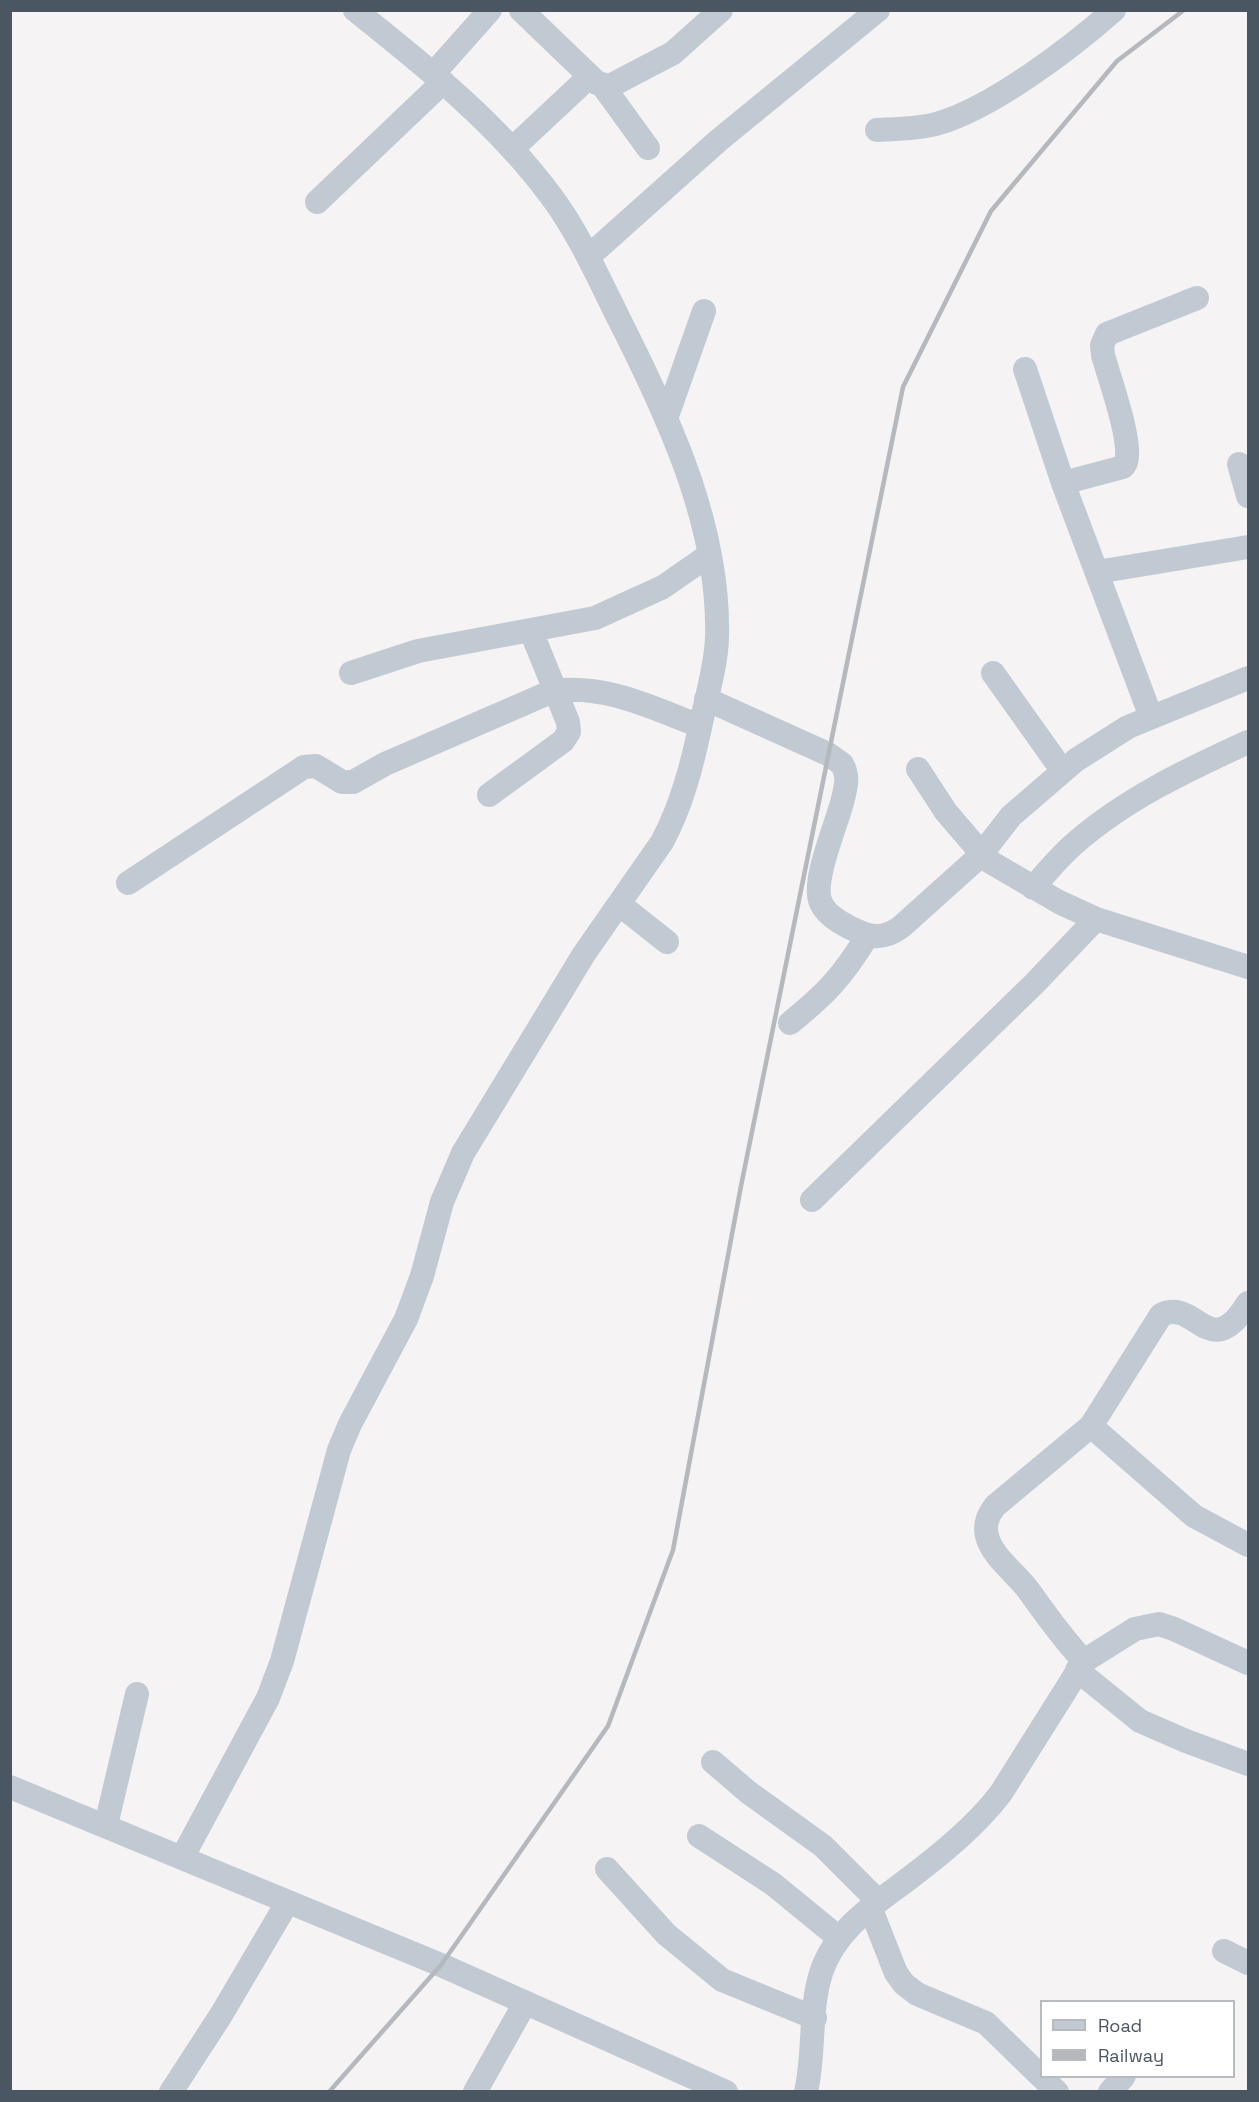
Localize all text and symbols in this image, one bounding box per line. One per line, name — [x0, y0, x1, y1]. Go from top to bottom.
legend — [1040, 2000, 1235, 2078]
text: Road — [1098, 2014, 1142, 2037]
text: Railway — [1098, 2044, 1164, 2067]

